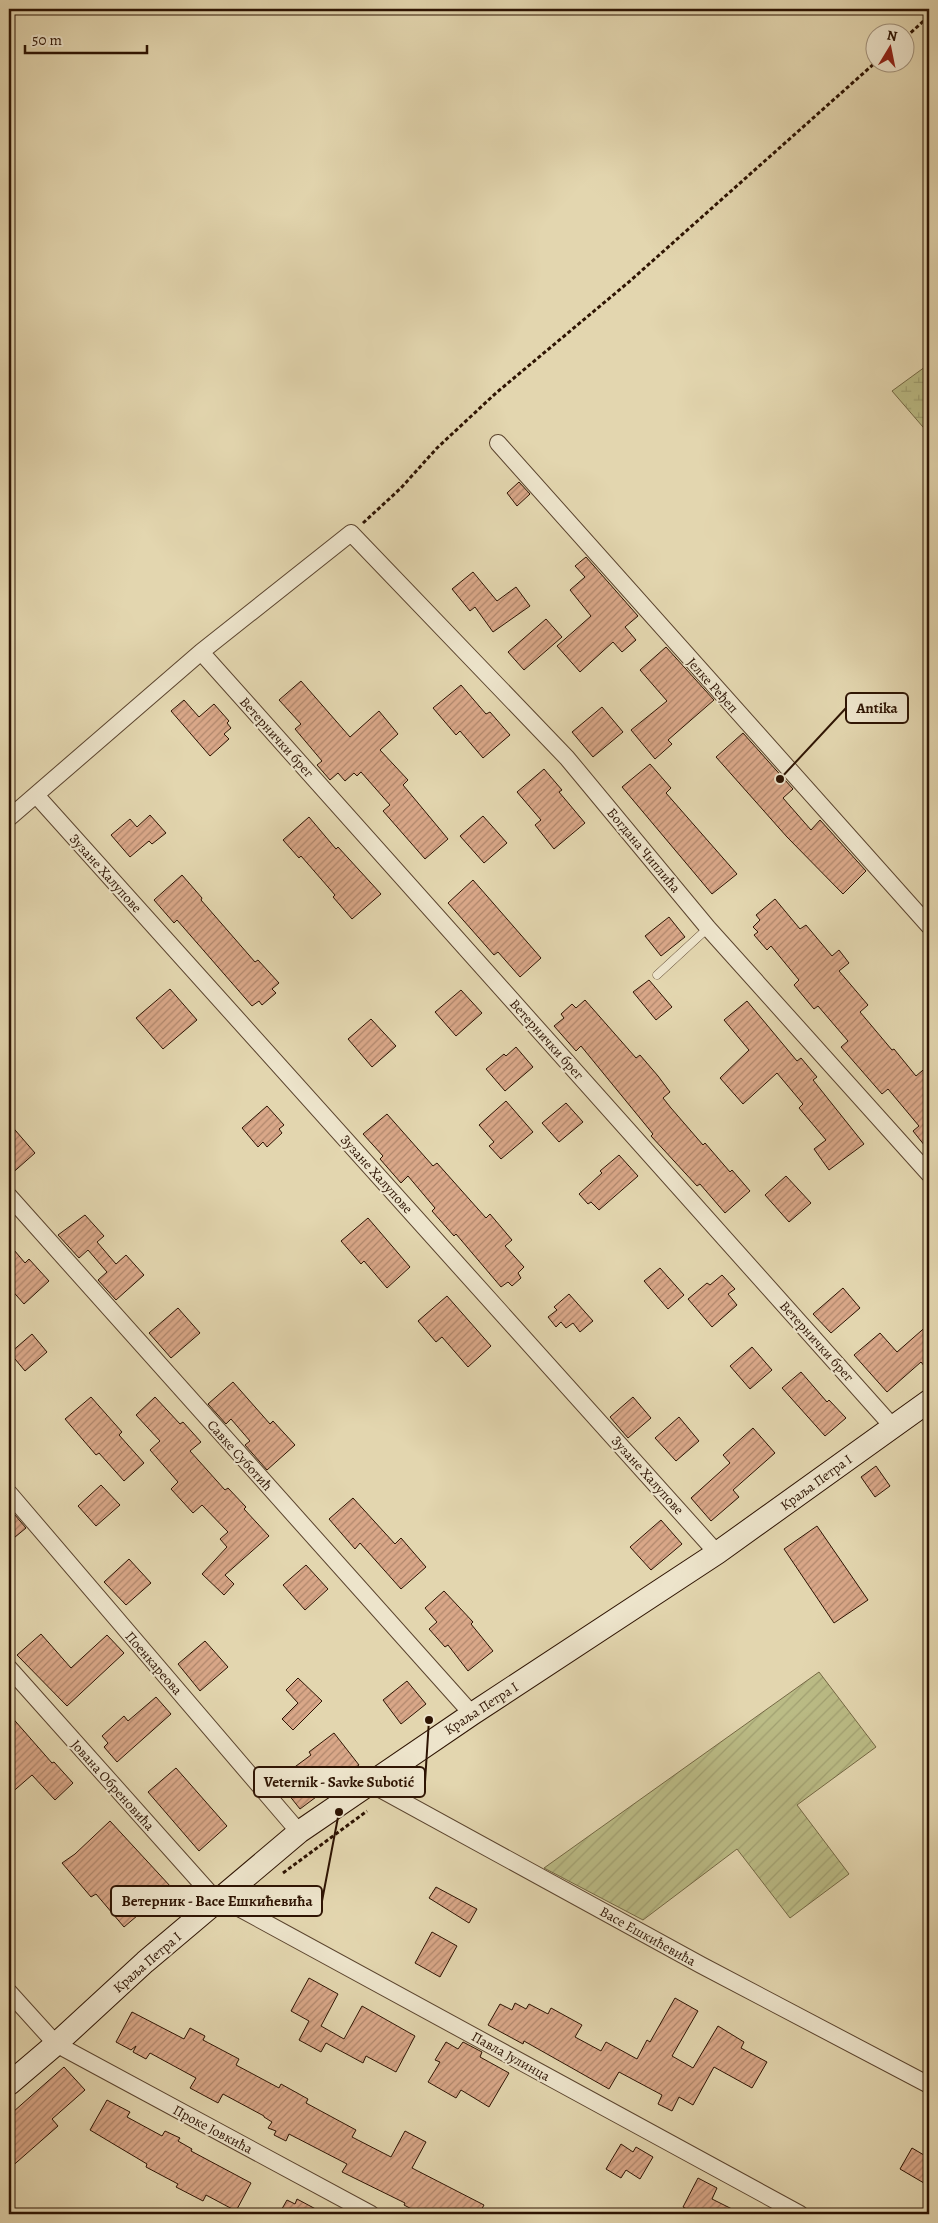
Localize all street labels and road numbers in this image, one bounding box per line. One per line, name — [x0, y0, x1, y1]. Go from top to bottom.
street label: Јелке Ређеп — [683, 653, 743, 717]
street label: Ветернички брег — [235, 693, 318, 782]
street label: Богдана Чиплића — [602, 804, 685, 897]
street label: Зузане Халупове — [65, 830, 146, 917]
street label: Ветернички брег — [505, 995, 588, 1084]
street label: Зузане Халупове — [336, 1131, 417, 1218]
street label: Ветернички брег — [775, 1297, 858, 1386]
street label: Савке Суботић — [203, 1416, 277, 1495]
street label: Зузане Халупове — [607, 1432, 688, 1519]
street label: Краља Петра I — [776, 1450, 856, 1515]
street label: Поенкареова — [121, 1627, 187, 1700]
street label: Краља Петра I — [441, 1677, 522, 1739]
street label: Јована Обреновића — [67, 1736, 159, 1835]
street label: Васе Ешкићевића — [596, 1902, 700, 1971]
street label: Краља Петра I — [109, 1927, 186, 1997]
street label: Павла Јулинца — [468, 2027, 554, 2086]
street label: Проке Јовкића — [170, 2100, 256, 2159]

